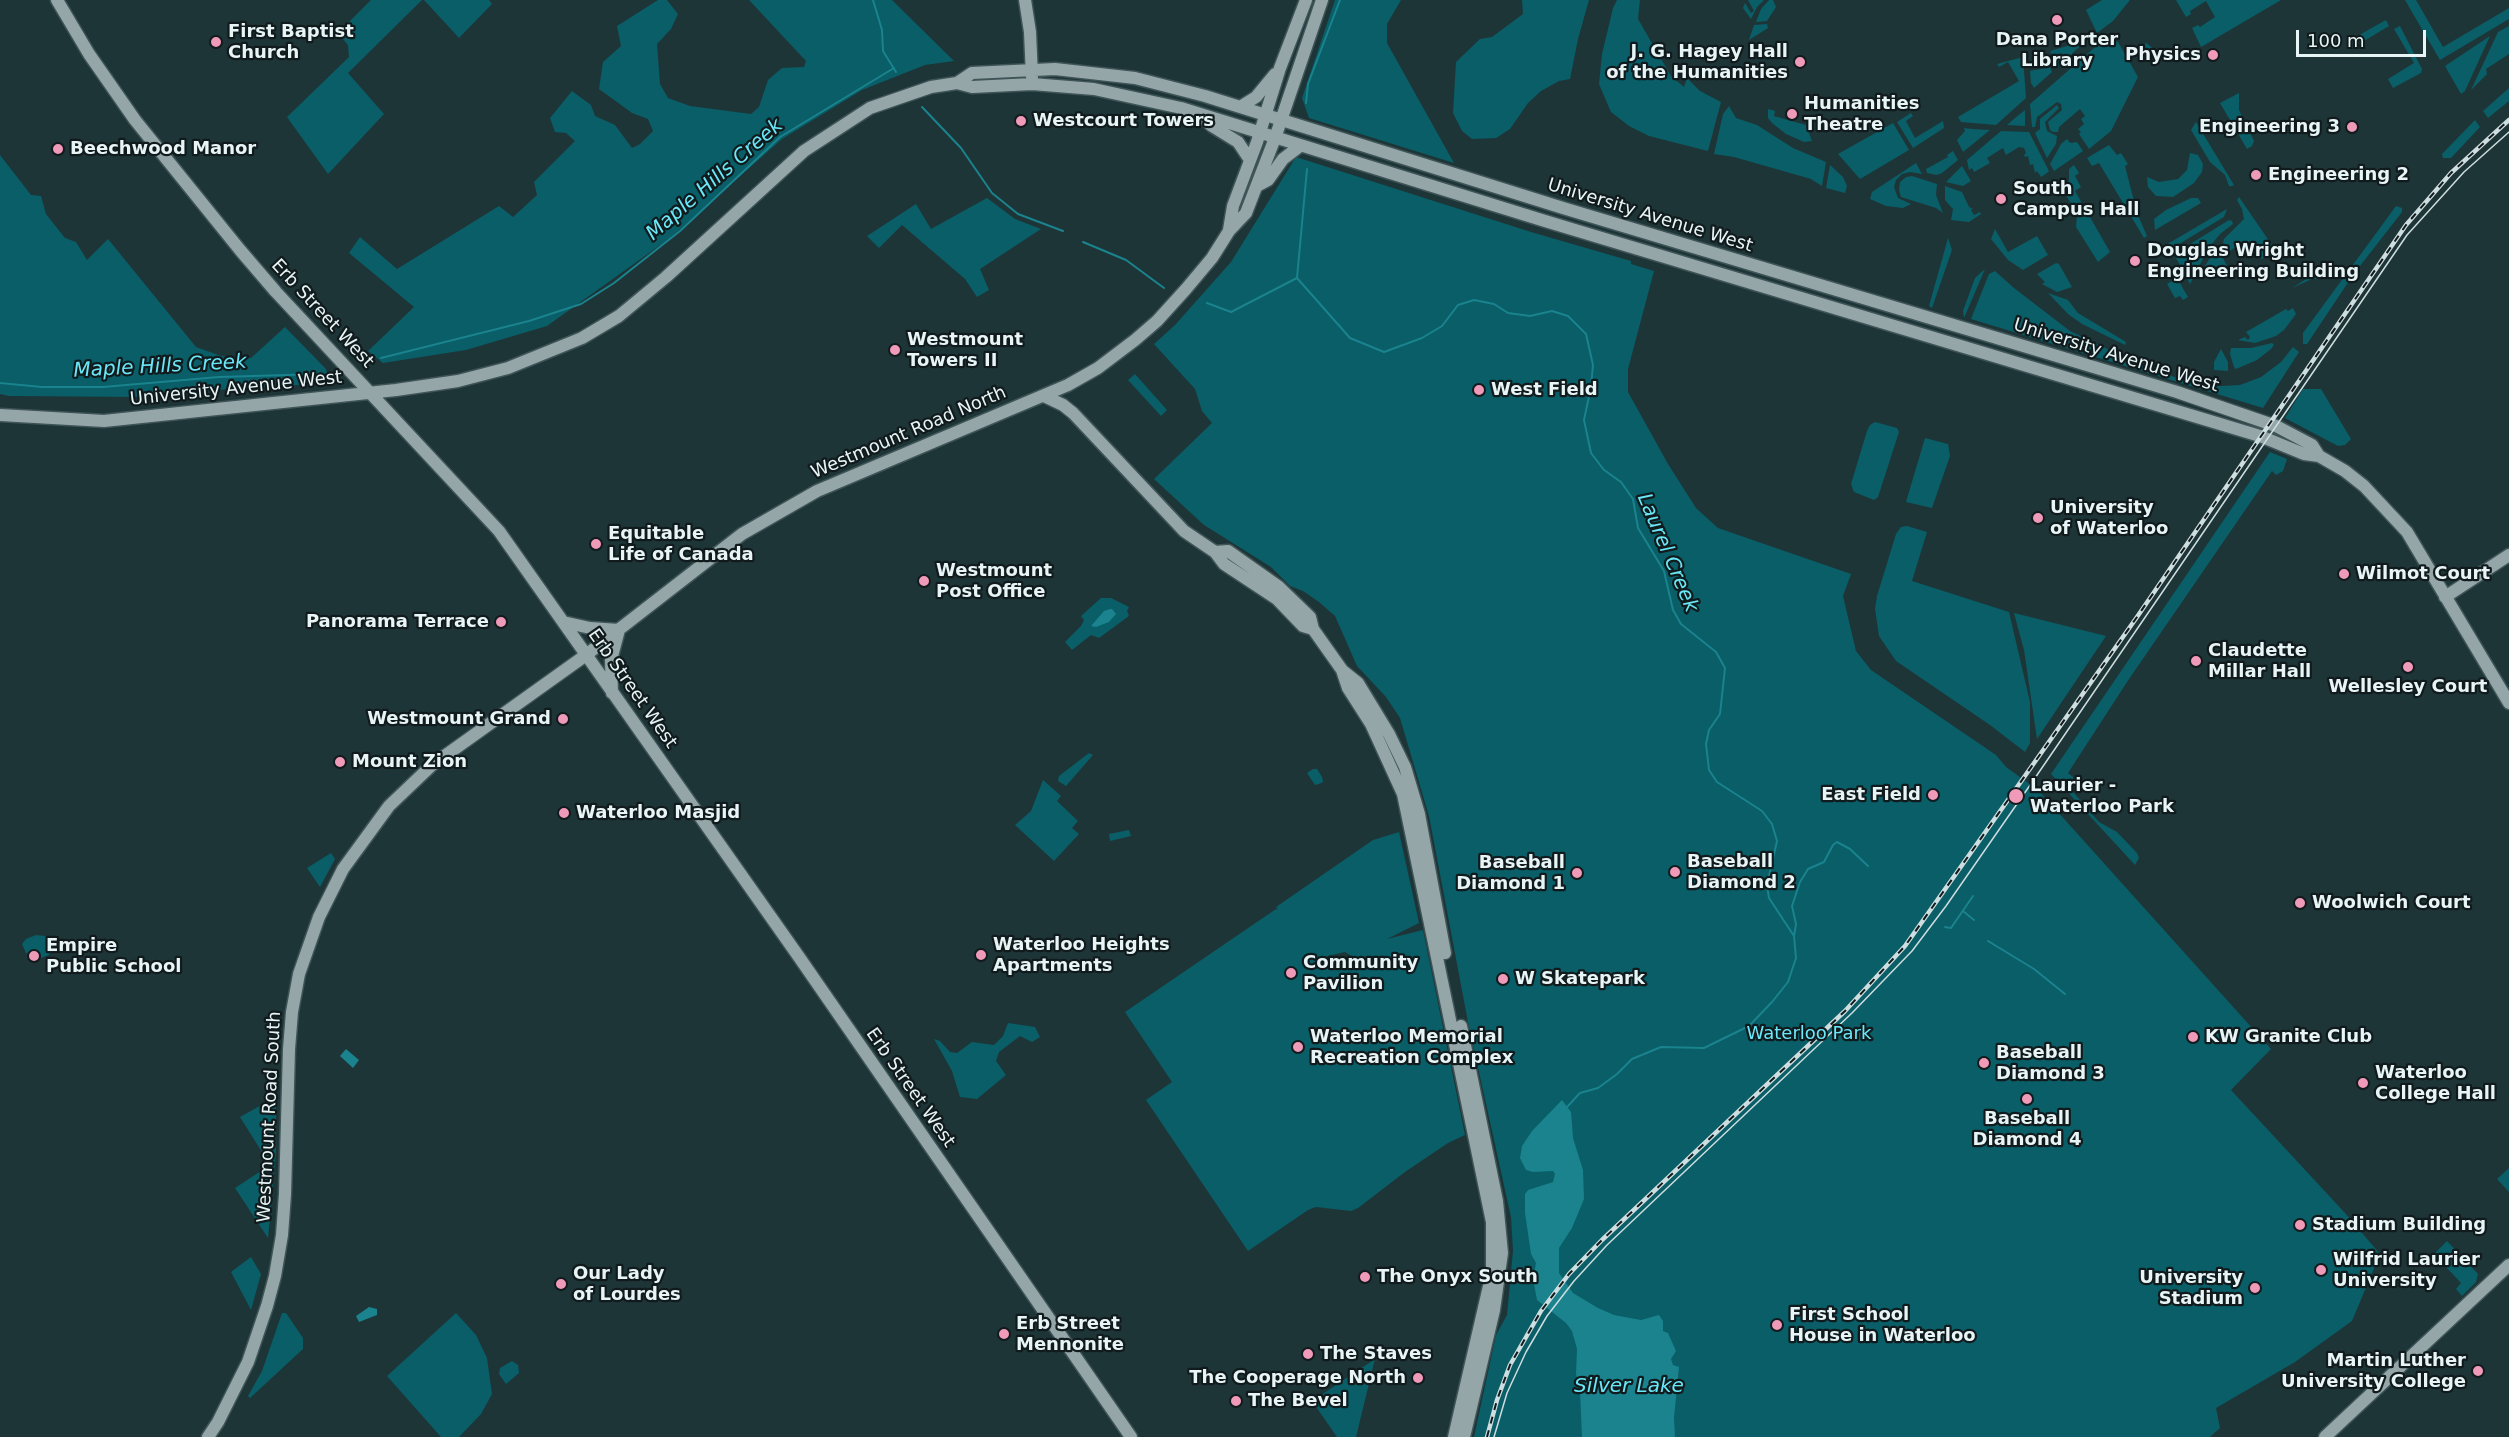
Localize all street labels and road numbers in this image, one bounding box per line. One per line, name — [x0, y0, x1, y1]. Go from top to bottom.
street label: University Avenue West — [1545, 174, 1755, 258]
street label: Erb Street West — [266, 255, 378, 373]
street label: University Avenue West — [2011, 314, 2221, 398]
street label: University Avenue West — [129, 367, 343, 411]
street label: Westmount Road North — [808, 382, 1010, 484]
street label: Erb Street West — [583, 625, 681, 753]
street label: Westmount Road South — [254, 1011, 286, 1223]
street label: Erb Street West — [861, 1024, 959, 1152]

